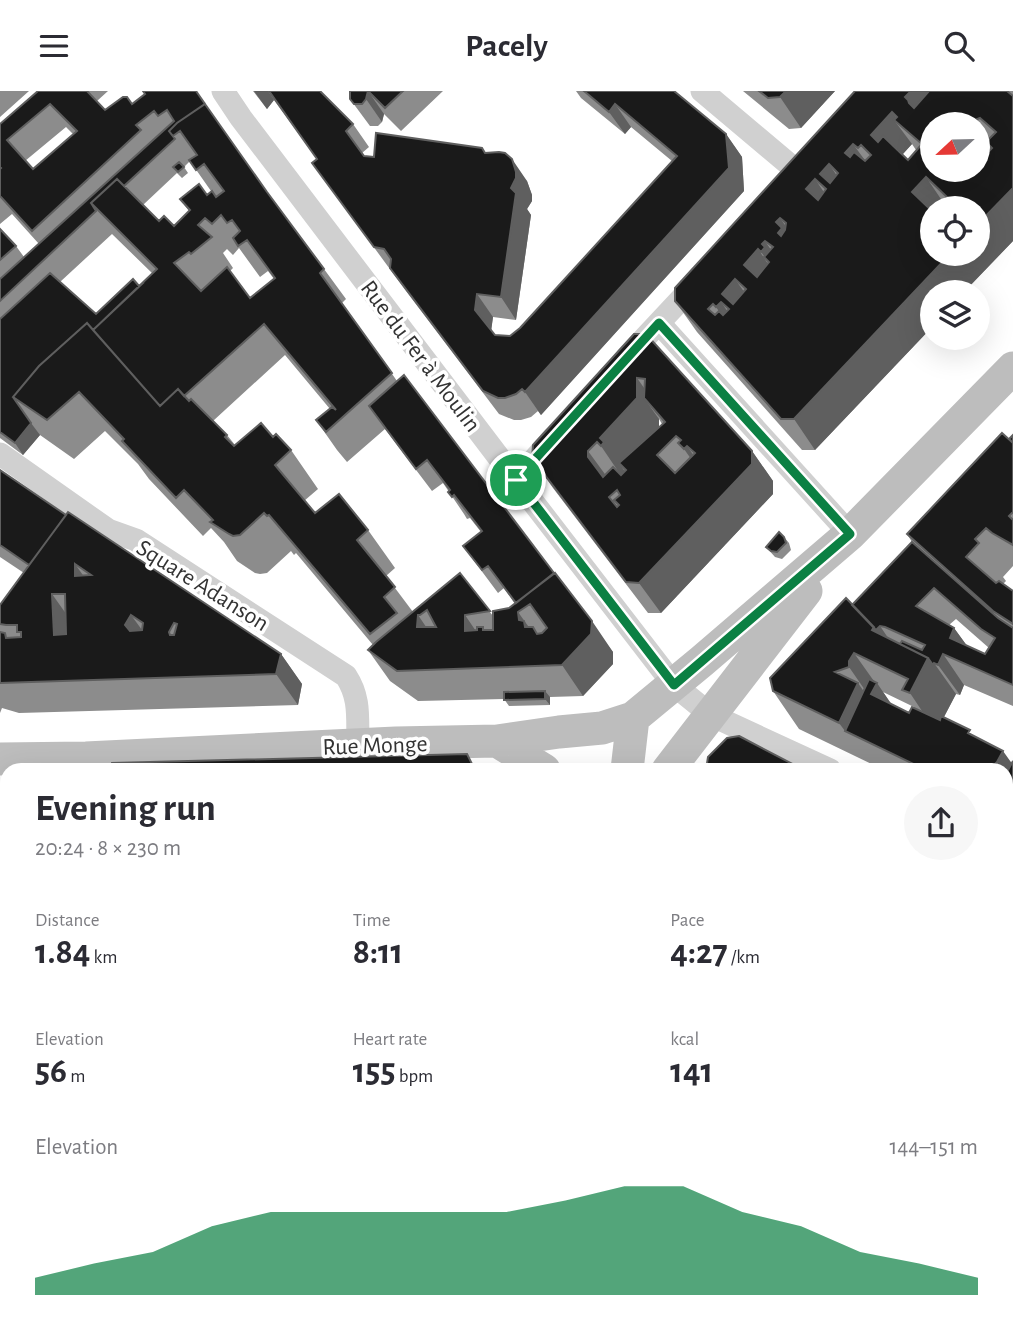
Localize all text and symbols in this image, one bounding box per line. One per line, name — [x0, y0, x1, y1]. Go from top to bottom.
icon: menu — [35, 27, 73, 65]
icon: search — [940, 27, 978, 65]
text: Pacely — [465, 30, 548, 62]
north arrow — [920, 112, 990, 182]
map controls — [920, 112, 990, 350]
button: locate — [920, 196, 990, 266]
street label: Rue du Fer à Moulin — [356, 276, 485, 437]
button: layers — [920, 280, 990, 350]
pin — [486, 450, 546, 510]
icon: arrive — [497, 461, 535, 499]
street label: Square Adanson — [132, 536, 273, 636]
street label: Rue Monge — [322, 732, 428, 760]
button: share — [904, 786, 978, 860]
text: Evening run — [35, 790, 216, 828]
text: 20:24 · 8 × 230 m — [35, 837, 181, 860]
text: Distance — [35, 911, 99, 930]
text: Time — [353, 911, 391, 930]
text: Pace — [670, 911, 705, 930]
text: 1.84 — [35, 935, 90, 970]
text: 8:11 — [353, 935, 403, 970]
text: 4:27 — [670, 935, 728, 970]
text: km — [90, 948, 117, 967]
text: /km — [728, 948, 760, 967]
text: Elevation — [35, 1030, 104, 1049]
text: Heart rate — [353, 1030, 427, 1049]
text: kcal — [670, 1030, 699, 1049]
text: 56 — [35, 1054, 67, 1089]
text: 155 — [353, 1054, 396, 1089]
text: 141 — [670, 1054, 713, 1089]
text: m — [67, 1067, 85, 1086]
text: bpm — [396, 1067, 433, 1086]
text: Elevation — [35, 1136, 118, 1159]
text: 144–151 m — [889, 1136, 978, 1159]

